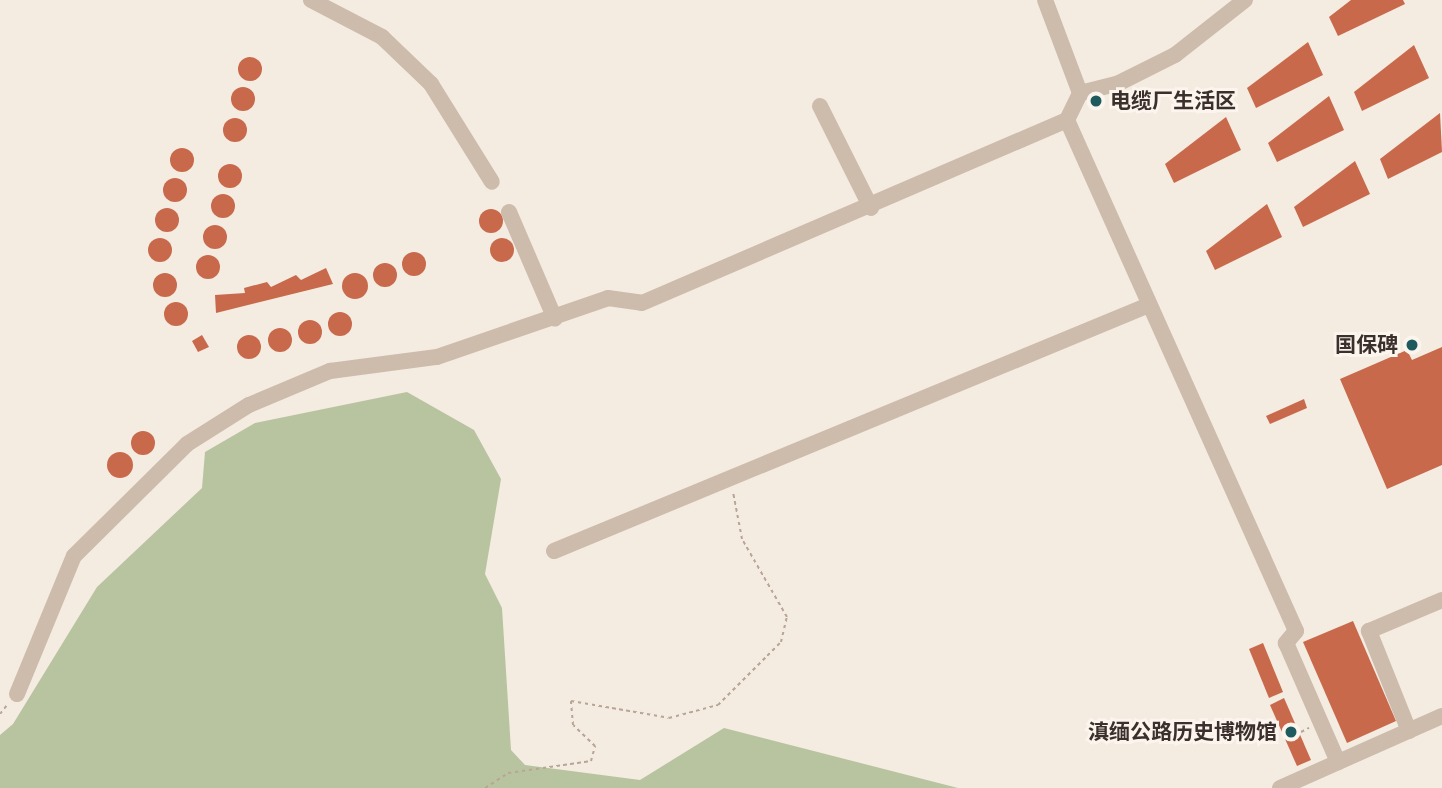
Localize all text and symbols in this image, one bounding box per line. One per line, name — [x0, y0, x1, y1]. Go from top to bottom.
place label: 电缆厂生活区 — [1110, 88, 1236, 114]
marker: 电缆厂生活区 — [1088, 93, 1104, 109]
place label: 国保碑 — [1335, 332, 1398, 358]
marker: 国保碑 — [1404, 337, 1420, 353]
place label: 滇缅公路历史博物馆 — [1088, 719, 1277, 745]
marker: 滇缅公路历史博物馆 — [1283, 724, 1299, 740]

